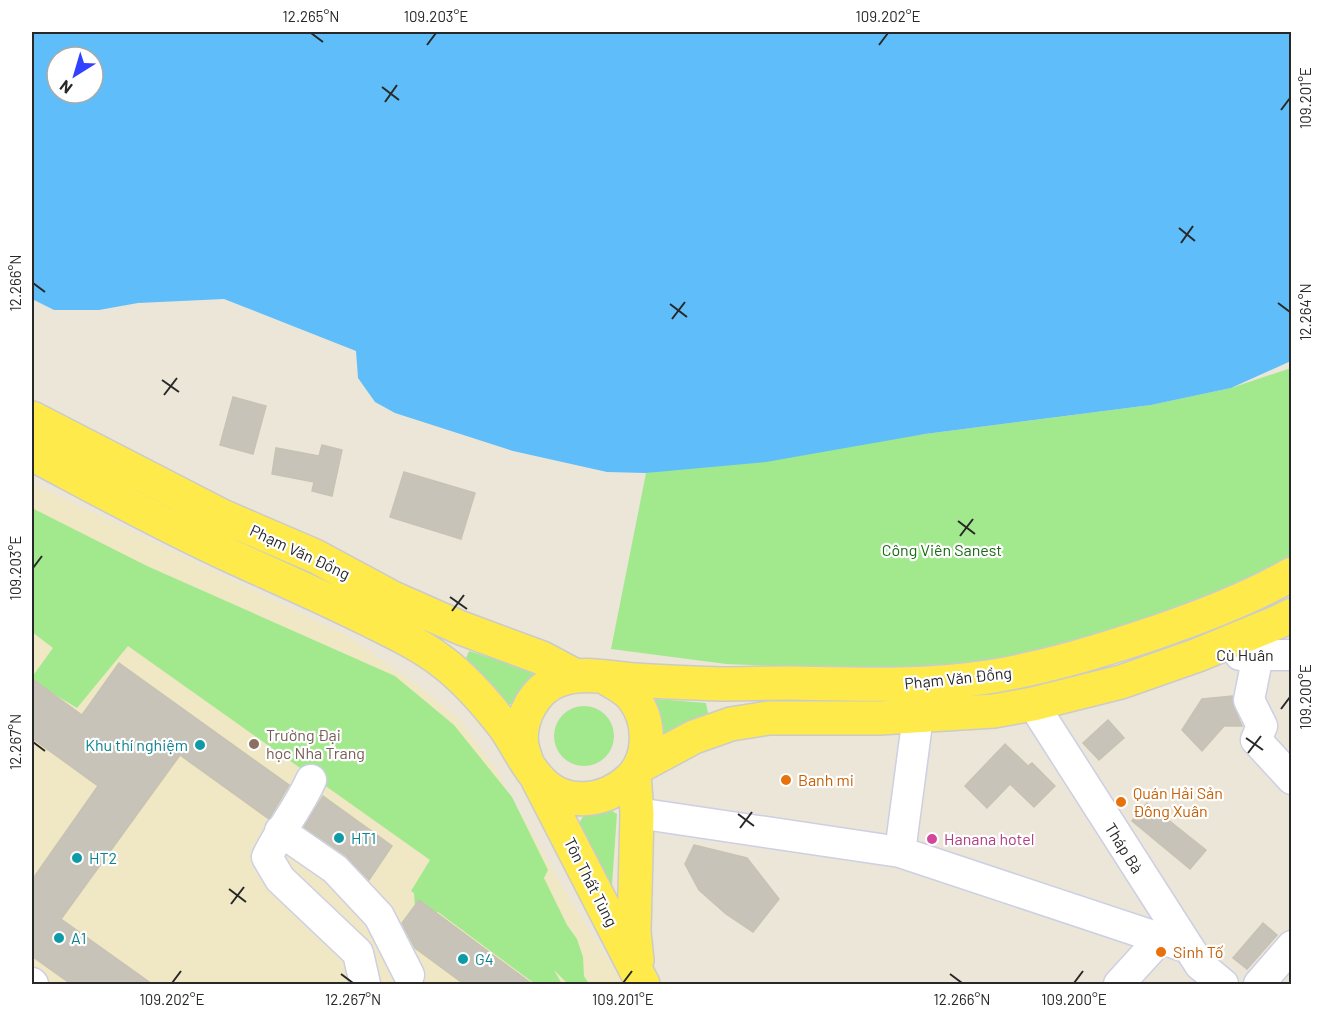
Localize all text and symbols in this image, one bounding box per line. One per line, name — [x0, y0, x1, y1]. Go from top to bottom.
text: 12.265°N — [283, 7, 339, 25]
text: 109.203°E — [404, 7, 468, 25]
text: 109.202°E — [855, 7, 921, 25]
north arrow — [45, 45, 105, 105]
text: 109.201°E — [1296, 67, 1314, 129]
text: N — [56, 77, 76, 98]
text: 12.266°N — [6, 255, 24, 311]
text: 12.264°N — [1296, 283, 1314, 341]
street label: Phạm Văn Đồng — [247, 520, 353, 583]
text: 109.203°E — [6, 536, 24, 600]
park label: Công Viên Sanest — [882, 540, 1002, 559]
street label: Cù Huân — [1216, 645, 1274, 664]
street label: Phạm Văn Đồng — [903, 662, 1013, 693]
text: 109.200°E — [1296, 664, 1314, 730]
text: 12.267°N — [6, 714, 24, 770]
place label: Trường Đại học Nha Trang — [266, 725, 365, 762]
place label: Khu thí nghiệm — [85, 735, 188, 754]
marker: Trường Đại học Nha Trang — [247, 737, 261, 751]
marker: Khu thí nghiệm — [193, 738, 207, 752]
place label: Banh mi — [798, 770, 854, 789]
marker: Banh mi — [779, 773, 793, 787]
place label: Quán Hải Sản Đông Xuân — [1133, 783, 1223, 820]
marker: Quán Hải Sản Đông Xuân — [1114, 795, 1128, 809]
street label: Tháp Bà — [1102, 819, 1147, 877]
place label: HT1 — [351, 828, 376, 847]
place label: Hanana hotel — [944, 829, 1034, 848]
marker: HT1 — [332, 831, 346, 845]
marker: Hanana hotel — [925, 832, 939, 846]
street label: Tôn Thất Tùng — [561, 834, 622, 930]
place label: HT2 — [89, 848, 117, 867]
marker: HT2 — [70, 851, 84, 865]
place label: A1 — [71, 928, 86, 947]
marker: A1 — [52, 931, 66, 945]
place label: Sinh Tố — [1173, 942, 1224, 961]
marker: Sinh Tố — [1154, 945, 1168, 959]
place label: G4 — [475, 949, 494, 968]
marker: G4 — [456, 952, 470, 966]
text: 109.202°E — [139, 990, 205, 1008]
text: 12.267°N — [325, 990, 381, 1008]
text: 109.201°E — [592, 990, 654, 1008]
text: 12.266°N — [934, 990, 990, 1008]
text: 109.200°E — [1041, 990, 1107, 1008]

